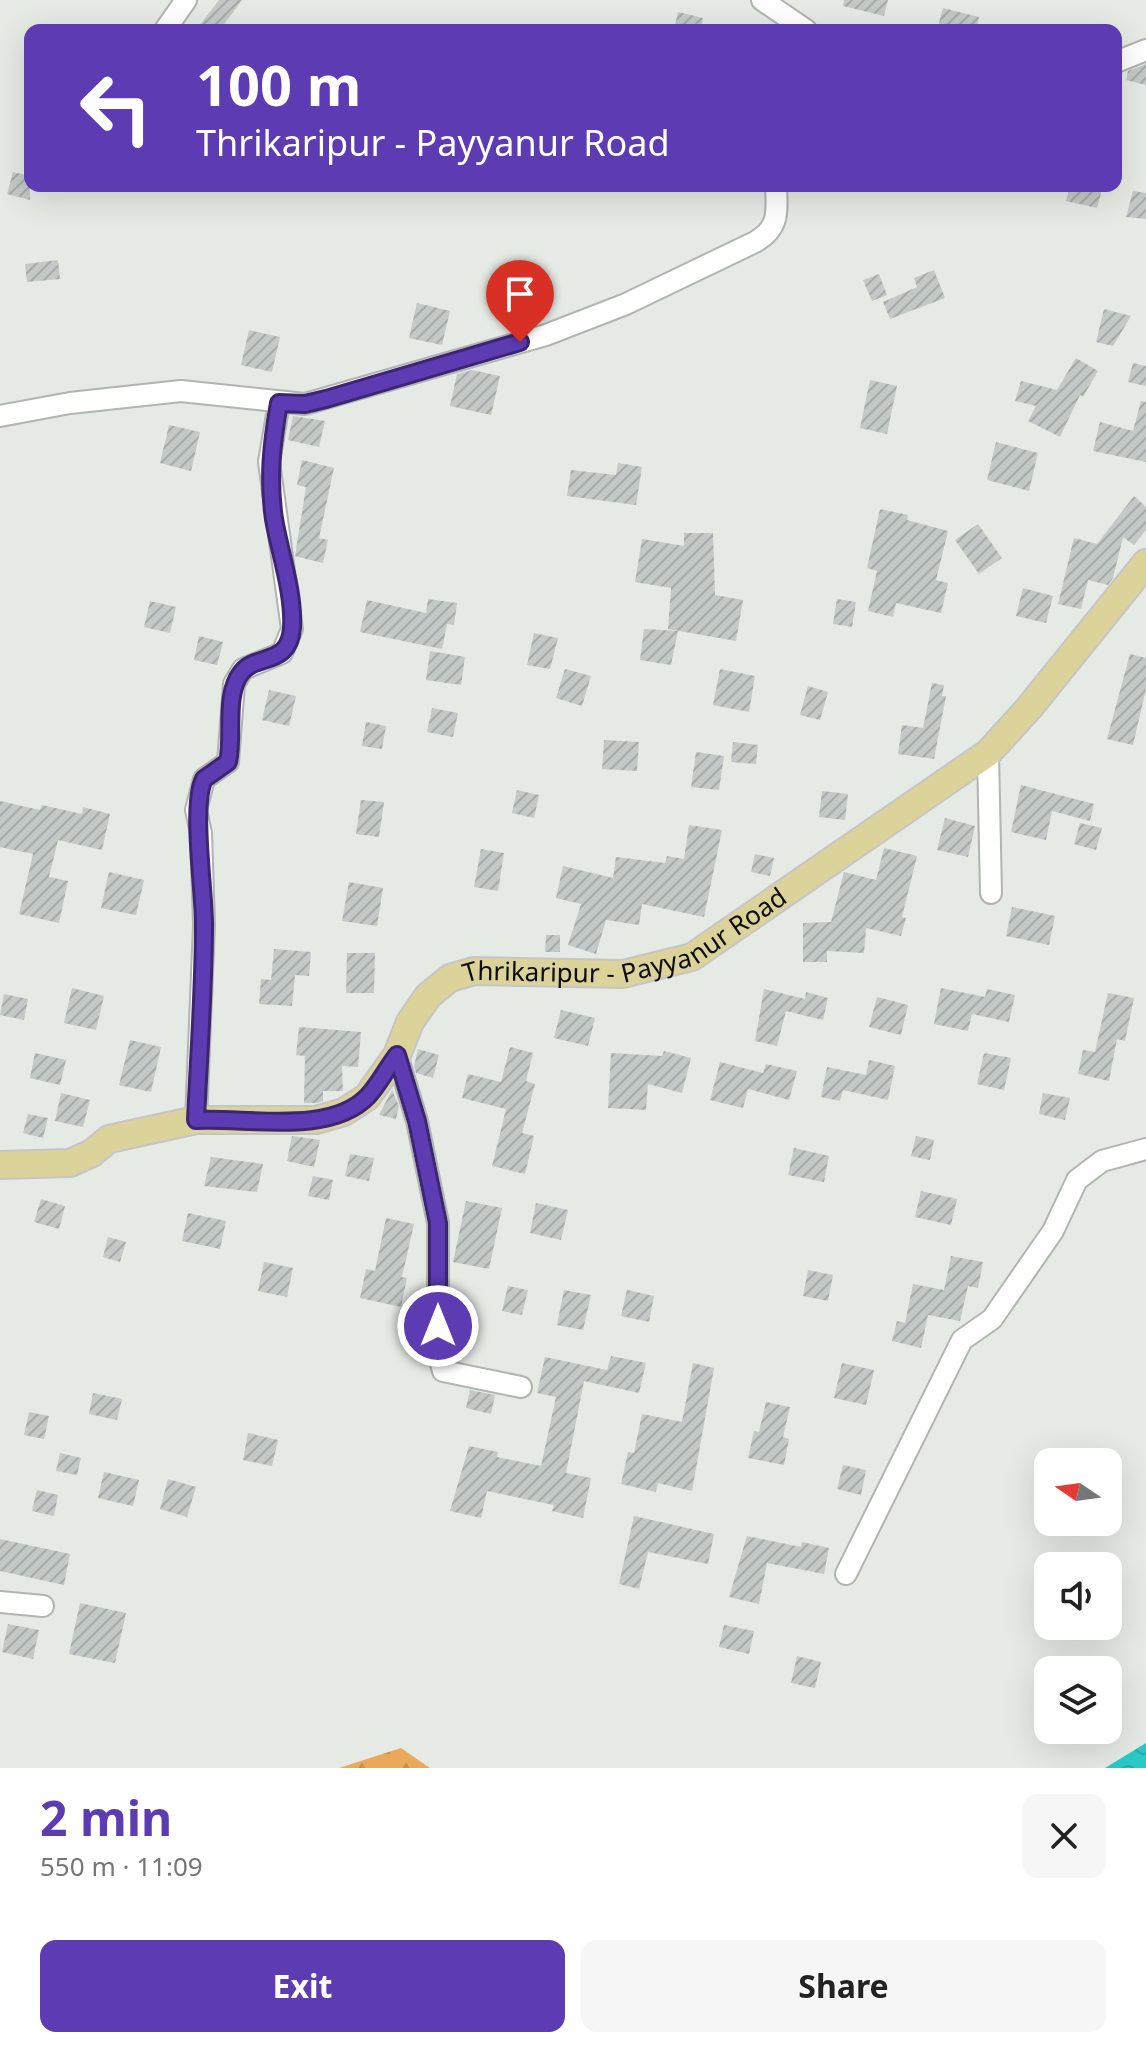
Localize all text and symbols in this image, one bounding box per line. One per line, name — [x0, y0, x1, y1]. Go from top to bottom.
text: 100 m — [196, 46, 361, 122]
icon: left — [64, 56, 168, 160]
text: Thrikaripur - Payyanur Road — [196, 118, 670, 167]
pin — [486, 260, 554, 342]
icon: arrive — [498, 272, 542, 316]
street label: Thrikaripur - Payyanur Road — [458, 878, 793, 991]
position arrow — [396, 1284, 480, 1368]
north arrow — [1034, 1448, 1122, 1536]
map controls — [1034, 1448, 1122, 1744]
button: sound — [1034, 1552, 1122, 1640]
button: layers — [1034, 1656, 1122, 1744]
text: 2 min — [40, 1785, 172, 1850]
button: close — [1022, 1794, 1106, 1878]
text: 550 m · 11:09 — [40, 1848, 203, 1884]
button: Exit — [40, 1940, 565, 2032]
button: Share — [581, 1940, 1106, 2032]

